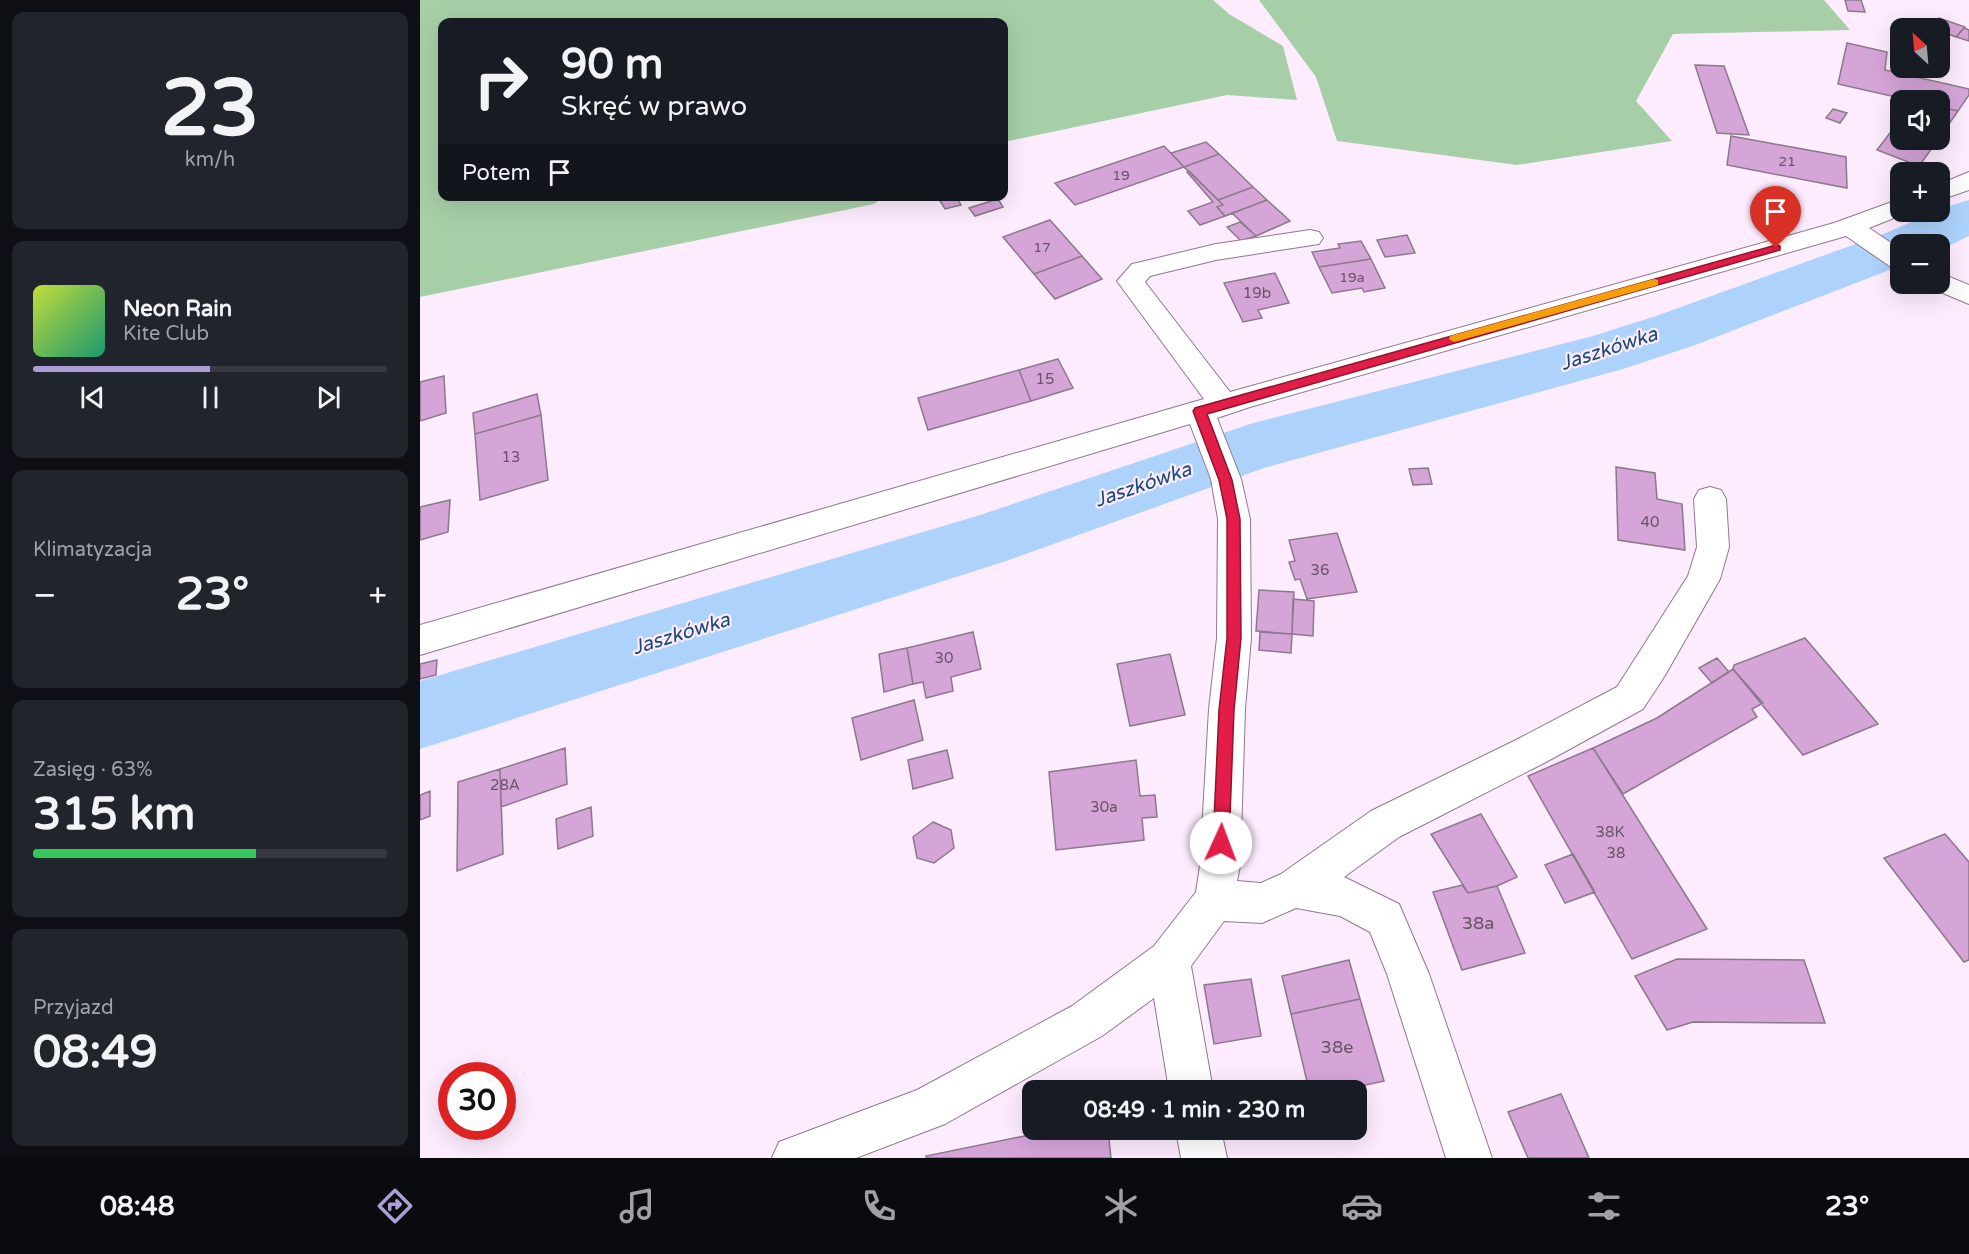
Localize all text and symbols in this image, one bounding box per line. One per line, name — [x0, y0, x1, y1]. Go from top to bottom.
north arrow — [1890, 18, 1950, 78]
map controls — [1890, 18, 1950, 294]
text: 90 m — [561, 39, 663, 90]
icon: right — [462, 42, 540, 120]
text: 23 — [161, 62, 259, 156]
text: Skręć w prawo — [561, 90, 747, 123]
button: sound — [1890, 90, 1950, 150]
text: km/h — [185, 148, 235, 172]
house number: 21 — [1778, 153, 1796, 170]
icon: arrive — [543, 156, 576, 189]
text: Potem — [462, 160, 531, 186]
button: + — [1890, 162, 1950, 222]
house number: 19 — [1112, 167, 1130, 184]
pin — [1750, 186, 1801, 248]
icon: arrive — [1759, 195, 1792, 228]
button: − — [1890, 234, 1950, 294]
house number: 17 — [1033, 239, 1051, 256]
house number: 19a — [1339, 269, 1365, 286]
house number: 19b — [1243, 284, 1271, 302]
text: Neon Rain — [123, 296, 232, 322]
text: Kite Club — [123, 322, 209, 346]
water label: Jaszkówka — [1557, 322, 1661, 376]
house number: 15 — [1036, 370, 1054, 388]
icon: previous — [76, 381, 109, 414]
icon: pause — [194, 381, 227, 414]
icon: next — [312, 381, 345, 414]
house number: 13 — [502, 448, 520, 466]
water label: Jaszkówka — [1092, 457, 1195, 513]
house number: 40 — [1641, 513, 1659, 531]
text: Klimatyzacja — [33, 538, 152, 562]
house number: 36 — [1311, 561, 1329, 579]
text: 23° — [176, 568, 249, 622]
text: − — [33, 576, 57, 615]
text: + — [368, 576, 387, 615]
water label: Jaszkówka — [629, 608, 733, 660]
house number: 30 — [935, 649, 953, 667]
text: Zasięg · 63% — [33, 758, 153, 782]
house number: 28A — [490, 776, 520, 794]
text: 315 km — [33, 788, 195, 842]
house number: 30a — [1090, 798, 1118, 816]
position arrow — [1189, 811, 1253, 875]
house number: 38K — [1596, 823, 1624, 841]
house number: 38 — [1607, 844, 1625, 862]
house number: 38a — [1462, 912, 1494, 934]
text: Przyjazd — [33, 996, 114, 1020]
text: 08:49 — [33, 1026, 158, 1080]
house number: 38e — [1321, 1036, 1353, 1058]
speed limit sign: 30 — [438, 1062, 516, 1140]
text: 08:49 · 1 min · 230 m — [1084, 1097, 1305, 1123]
icon: directions — [374, 1185, 416, 1227]
icon: music — [616, 1185, 658, 1227]
icon: phone — [858, 1185, 900, 1227]
icon: climate — [1100, 1185, 1142, 1227]
icon: car — [1341, 1185, 1383, 1227]
icon: filters — [1583, 1185, 1625, 1227]
text: 08:48 — [100, 1190, 175, 1223]
text: 23° — [1825, 1190, 1869, 1223]

